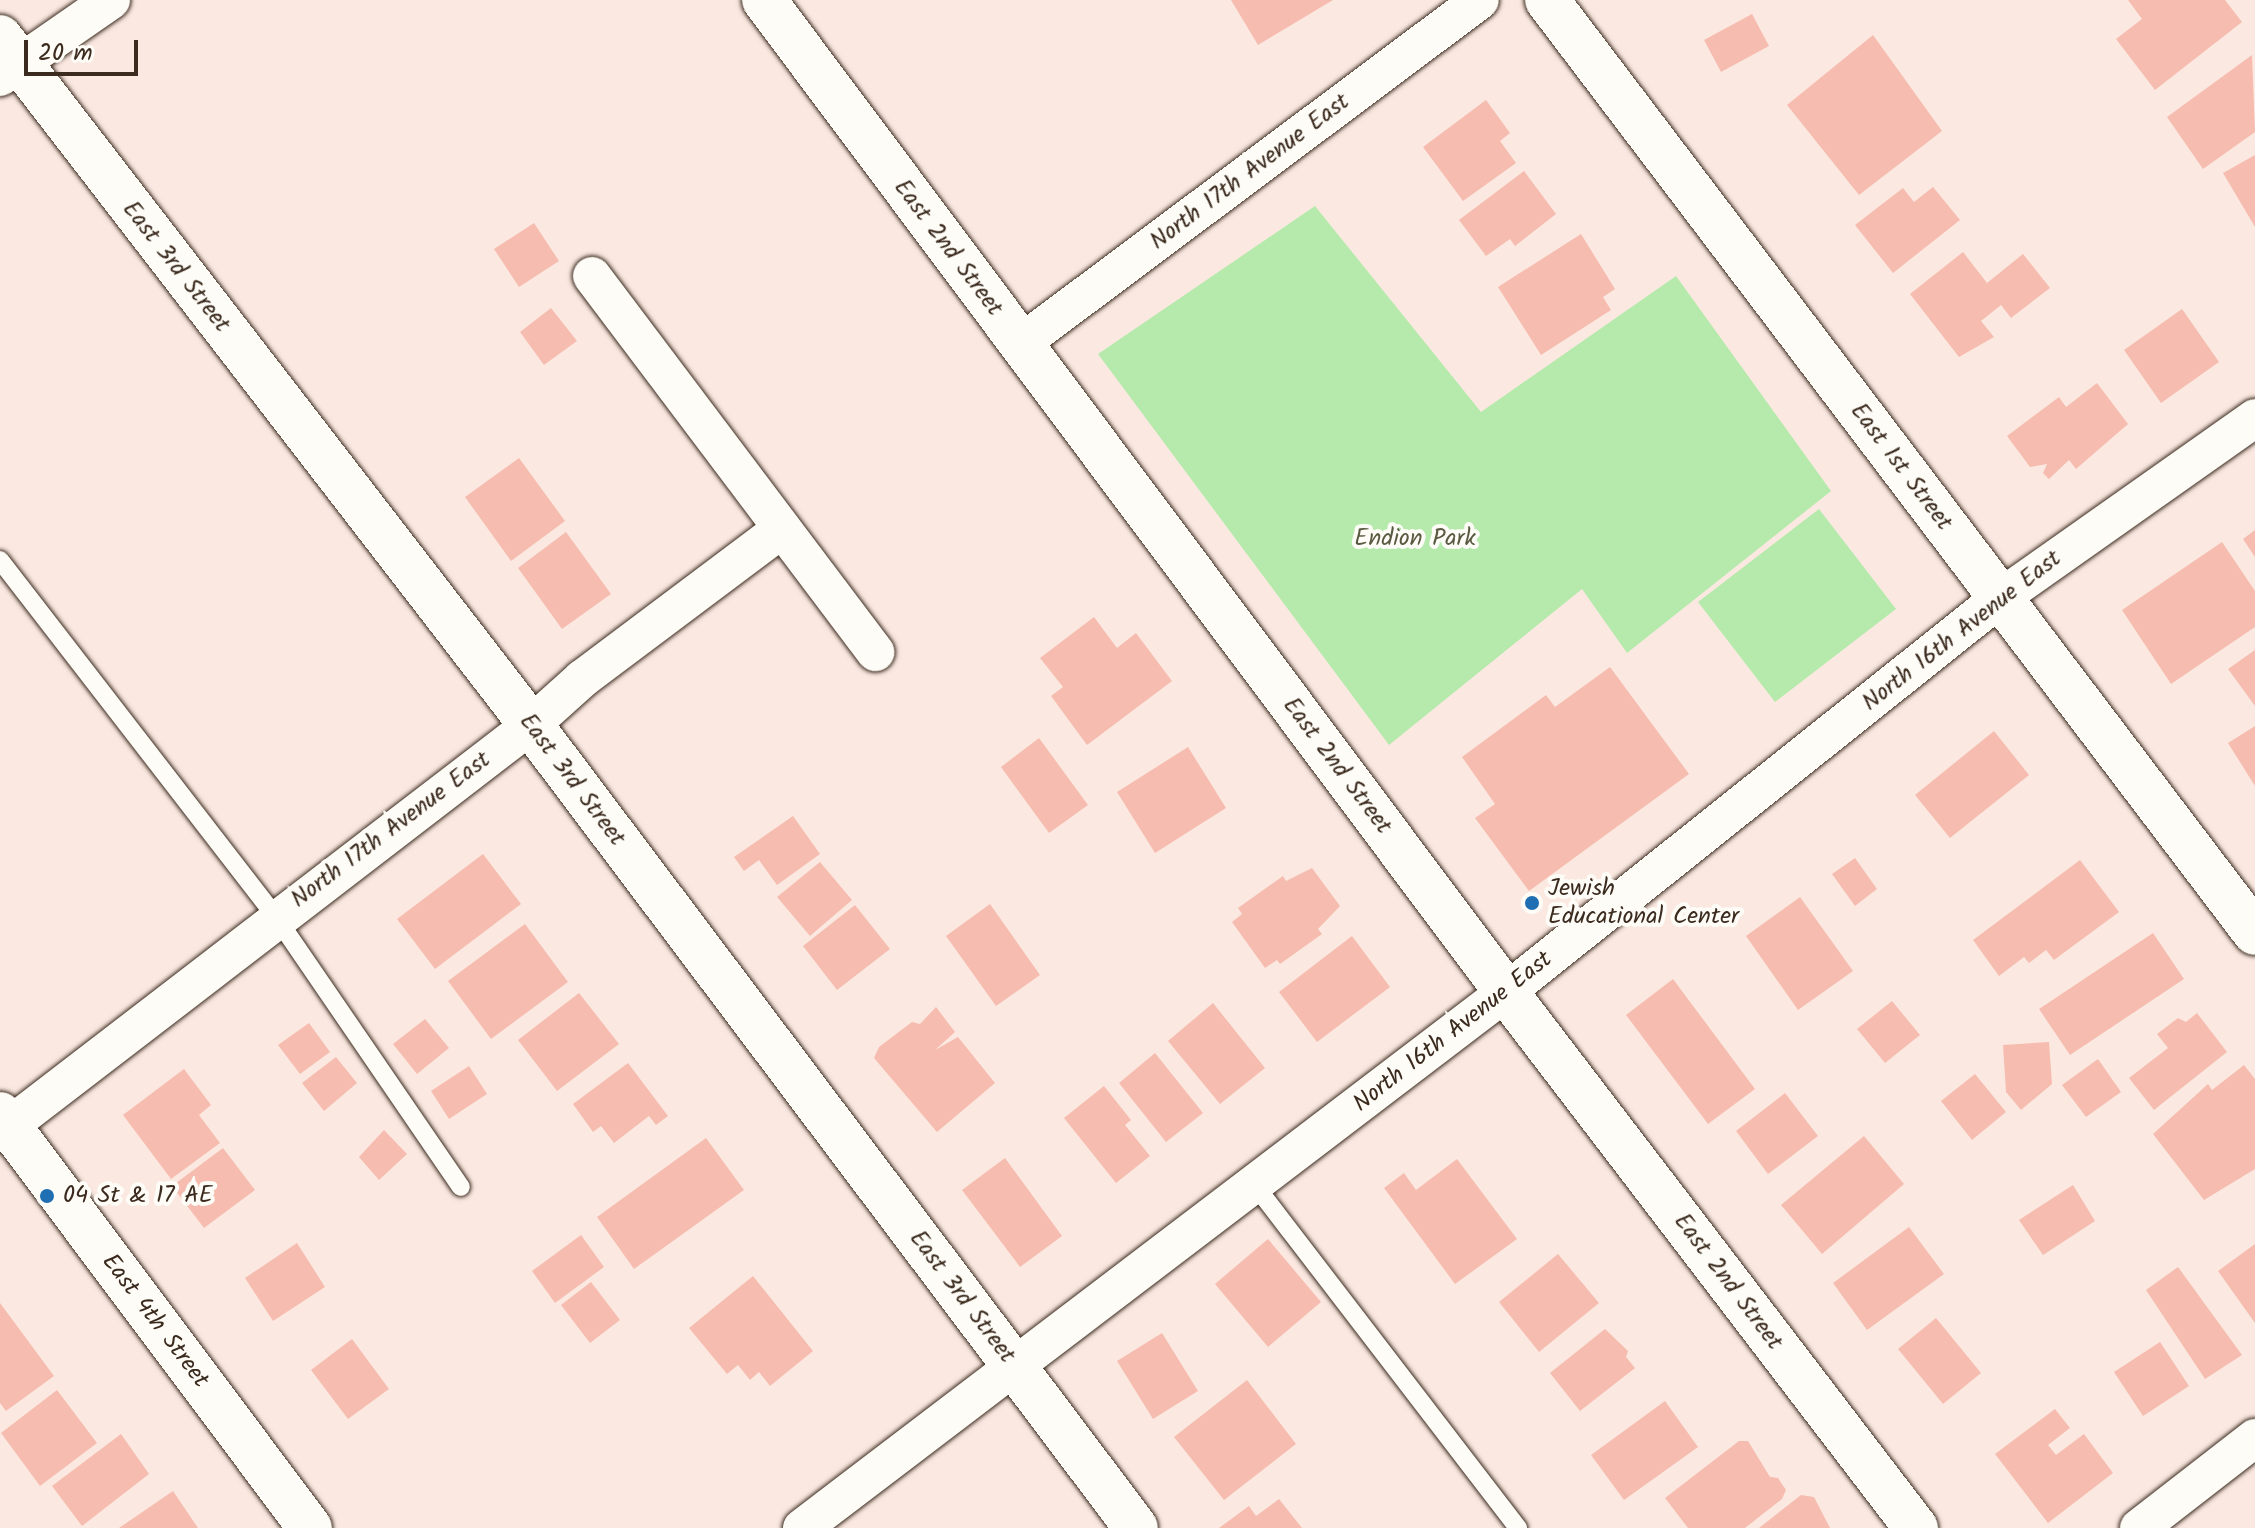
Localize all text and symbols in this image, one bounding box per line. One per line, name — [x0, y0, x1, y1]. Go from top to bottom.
scale bar — [28, 24, 142, 74]
text: 20 m — [38, 34, 93, 73]
street label: North 17th Avenue East — [1145, 88, 1355, 256]
street label: East 2nd Street — [887, 174, 1009, 322]
street label: East 3rd Street — [116, 196, 236, 338]
street label: East 1st Street — [1844, 398, 1958, 536]
park label: Endion Park — [1354, 525, 1476, 553]
street label: North 16th Avenue East — [1857, 544, 2067, 718]
street label: East 2nd Street — [1276, 692, 1398, 840]
street label: East 3rd Street — [513, 708, 631, 852]
street label: North 17th Avenue East — [286, 746, 496, 914]
place label: Jewish Educational Center — [1548, 875, 1739, 931]
marker: Jewish Educational Center — [1523, 894, 1541, 912]
street label: North 16th Avenue East — [1348, 945, 1558, 1119]
place label: 04 St & 17 AE — [63, 1182, 213, 1210]
marker: 04 St & 17 AE — [38, 1187, 56, 1205]
street label: East 2nd Street — [1667, 1208, 1789, 1356]
street label: East 3rd Street — [903, 1225, 1021, 1369]
street label: East 4th Street — [95, 1248, 215, 1394]

